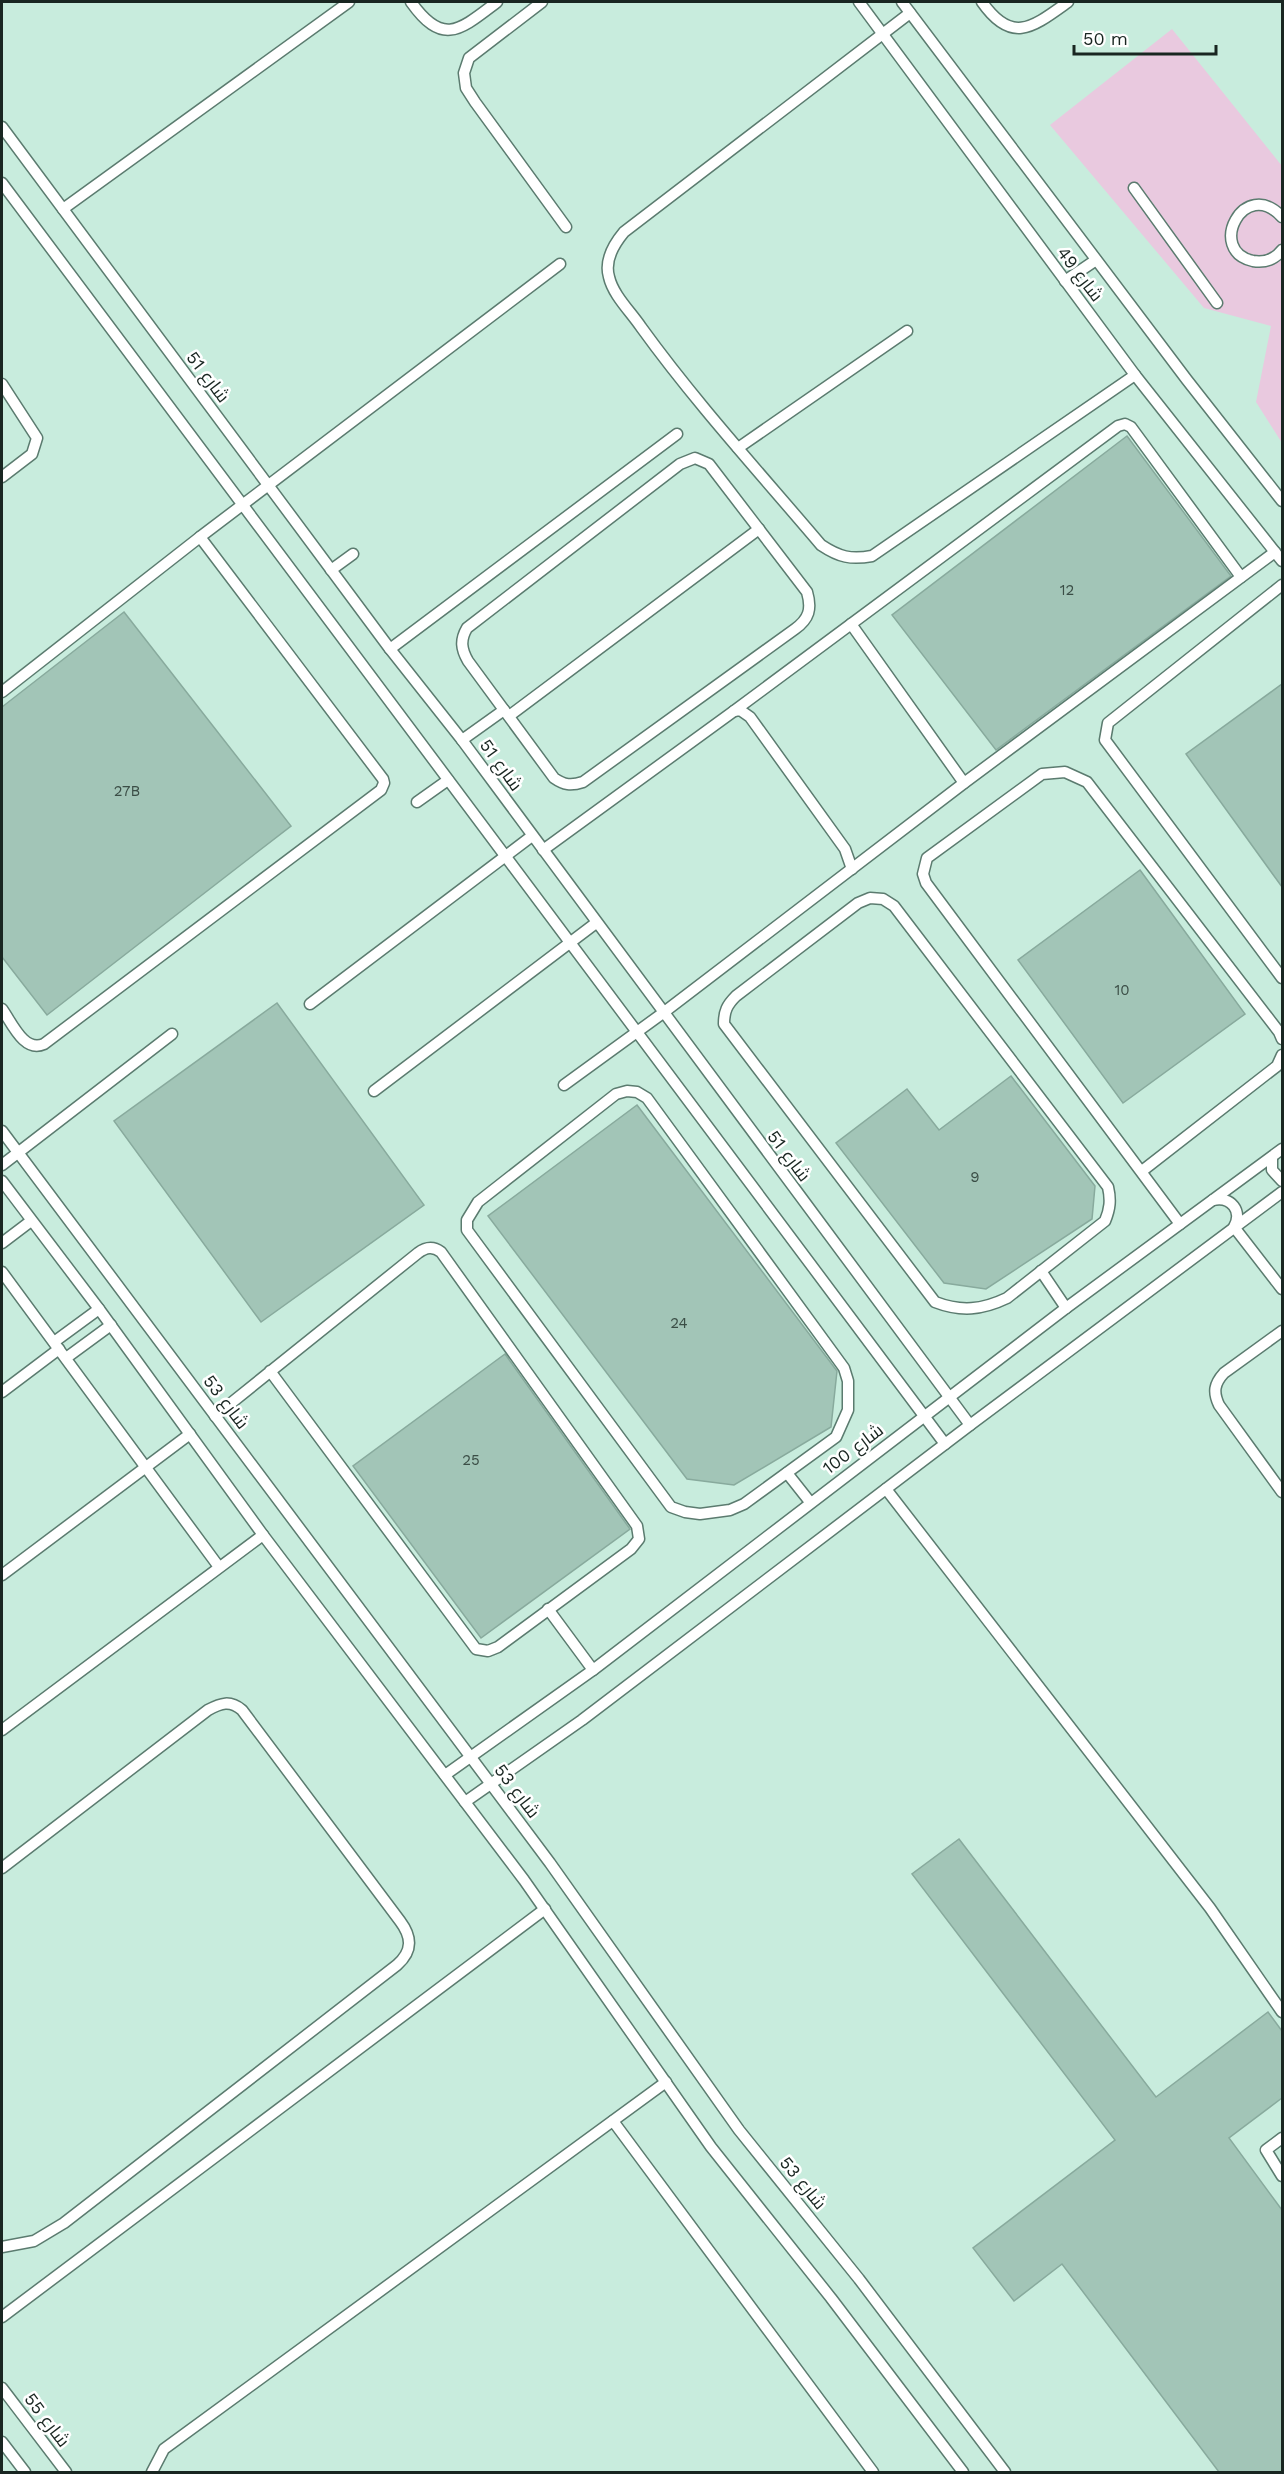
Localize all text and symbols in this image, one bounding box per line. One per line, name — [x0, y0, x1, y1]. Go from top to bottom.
scale bar — [1074, 18, 1216, 56]
text: 50 m — [1083, 28, 1128, 49]
street label: شارع 49 — [1051, 242, 1108, 306]
street label: شارع 51 — [181, 347, 234, 408]
house number: 12 — [1060, 581, 1074, 599]
street label: شارع 51 — [474, 735, 527, 796]
house number: 27B — [114, 782, 140, 800]
house number: 10 — [1114, 981, 1130, 999]
street label: شارع 51 — [762, 1126, 815, 1187]
house number: 9 — [970, 1168, 980, 1186]
house number: 24 — [670, 1314, 688, 1332]
street label: شارع 53 — [198, 1371, 253, 1434]
street label: شارع 100 — [818, 1419, 888, 1480]
house number: 25 — [462, 1451, 480, 1469]
street label: شارع 53 — [489, 1760, 544, 1823]
street label: شارع 53 — [774, 2152, 831, 2215]
street label: شارع 55 — [19, 2389, 74, 2452]

